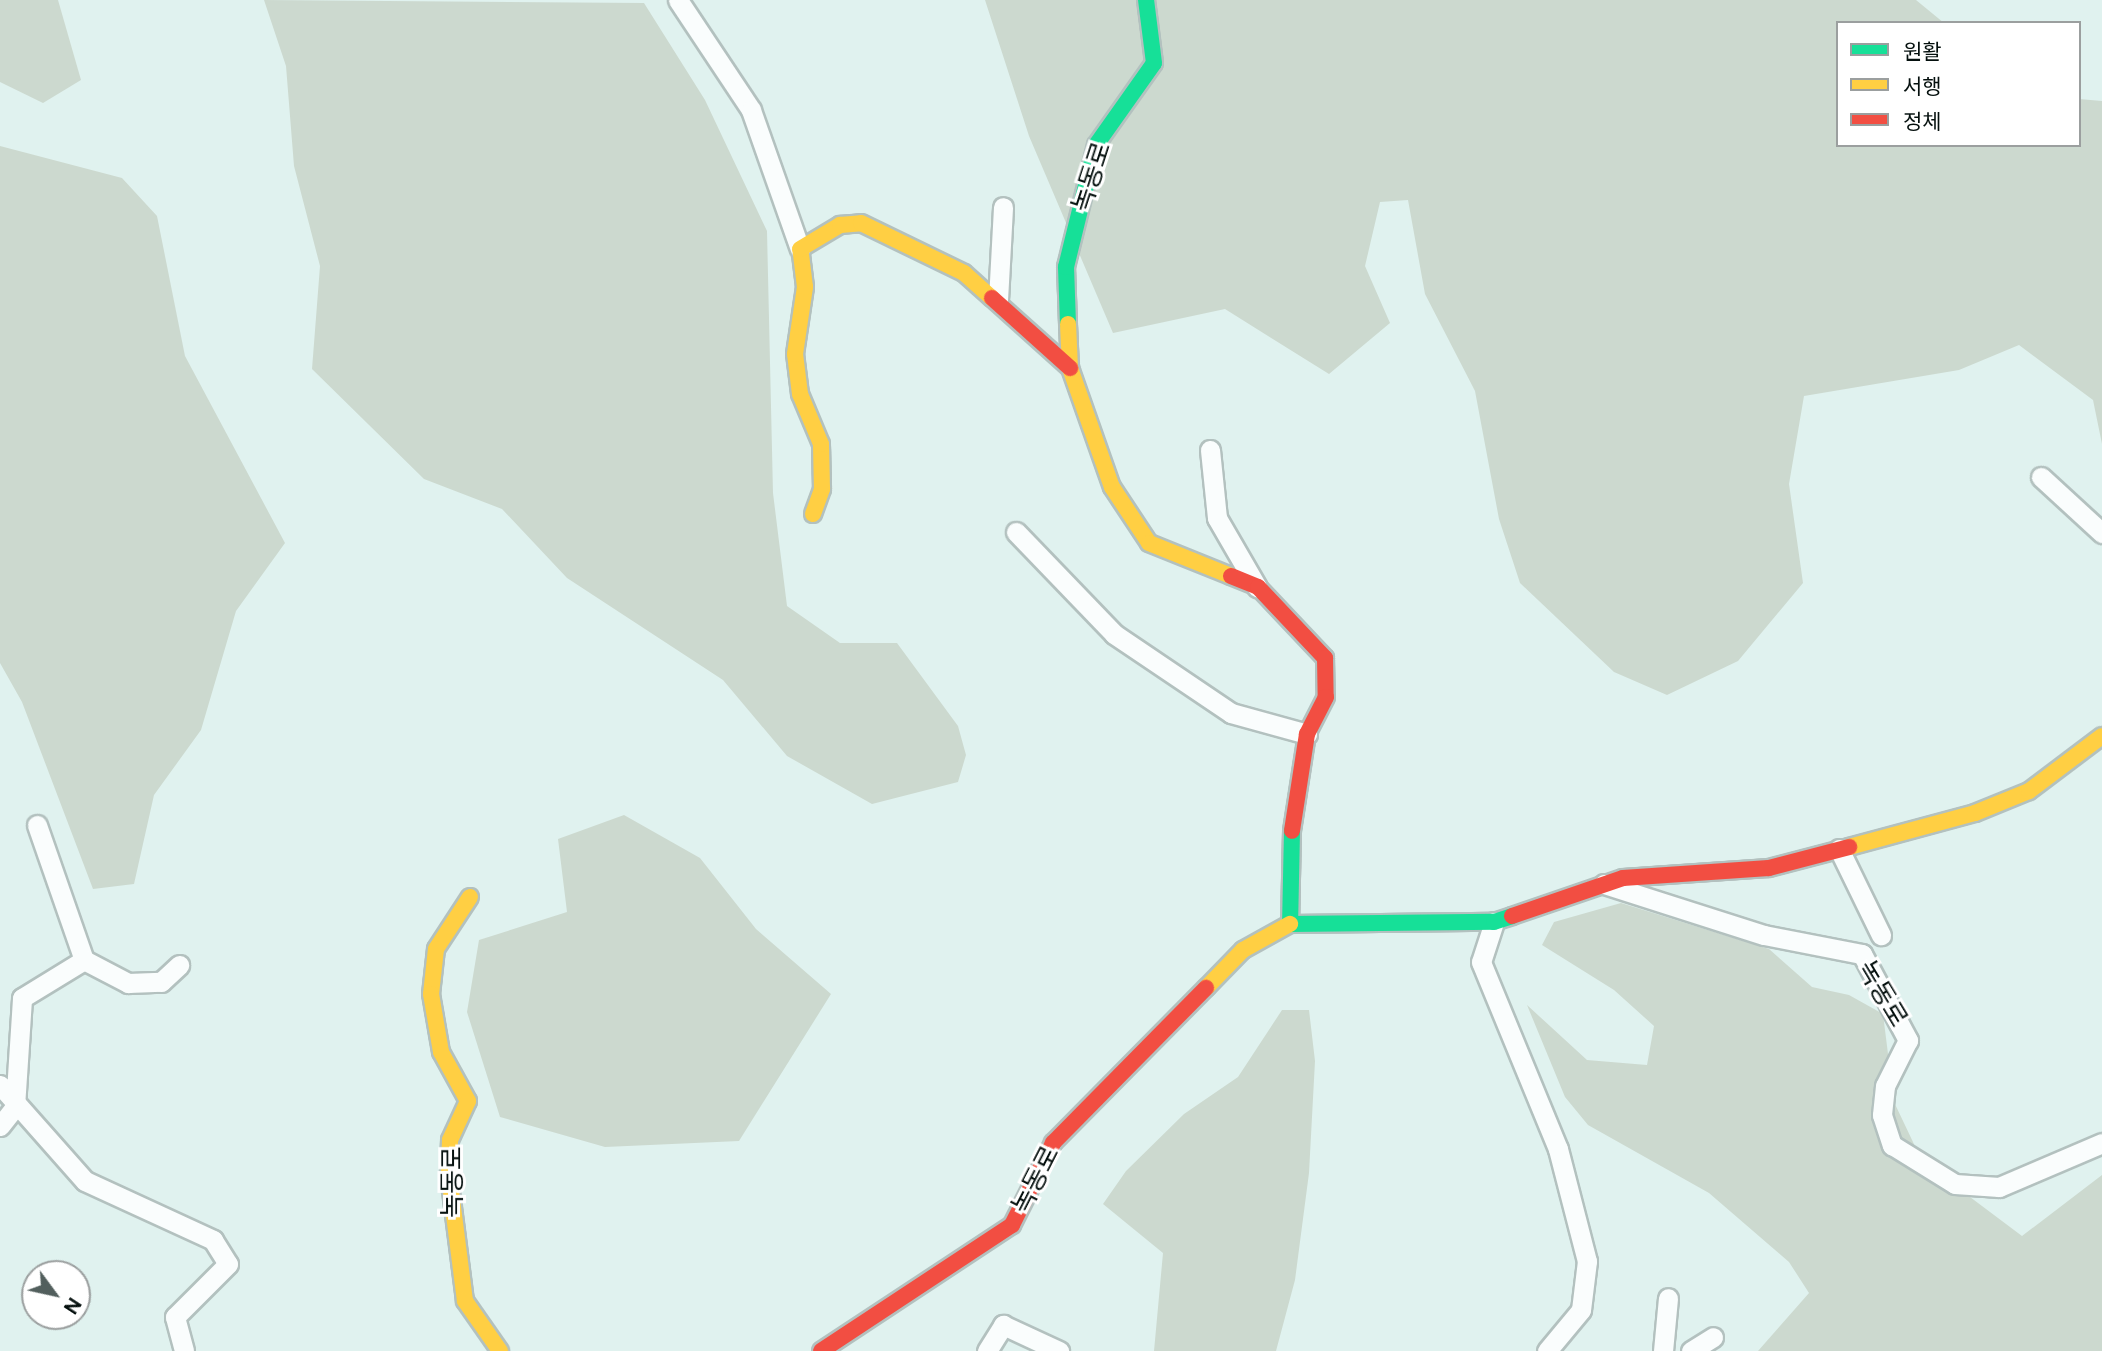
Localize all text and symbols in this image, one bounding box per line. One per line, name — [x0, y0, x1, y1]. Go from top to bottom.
legend — [1836, 21, 2081, 147]
text: 원활 — [1903, 39, 1942, 64]
text: 서행 — [1903, 74, 1942, 99]
text: 정체 — [1903, 109, 1942, 134]
street label: 녹동로 — [1066, 138, 1118, 216]
street label: 녹동로 — [1850, 955, 1914, 1033]
street label: 녹동로 — [1006, 1141, 1066, 1219]
street label: 녹동로 — [437, 1146, 469, 1218]
north arrow — [21, 1260, 91, 1330]
text: N — [59, 1293, 86, 1318]

